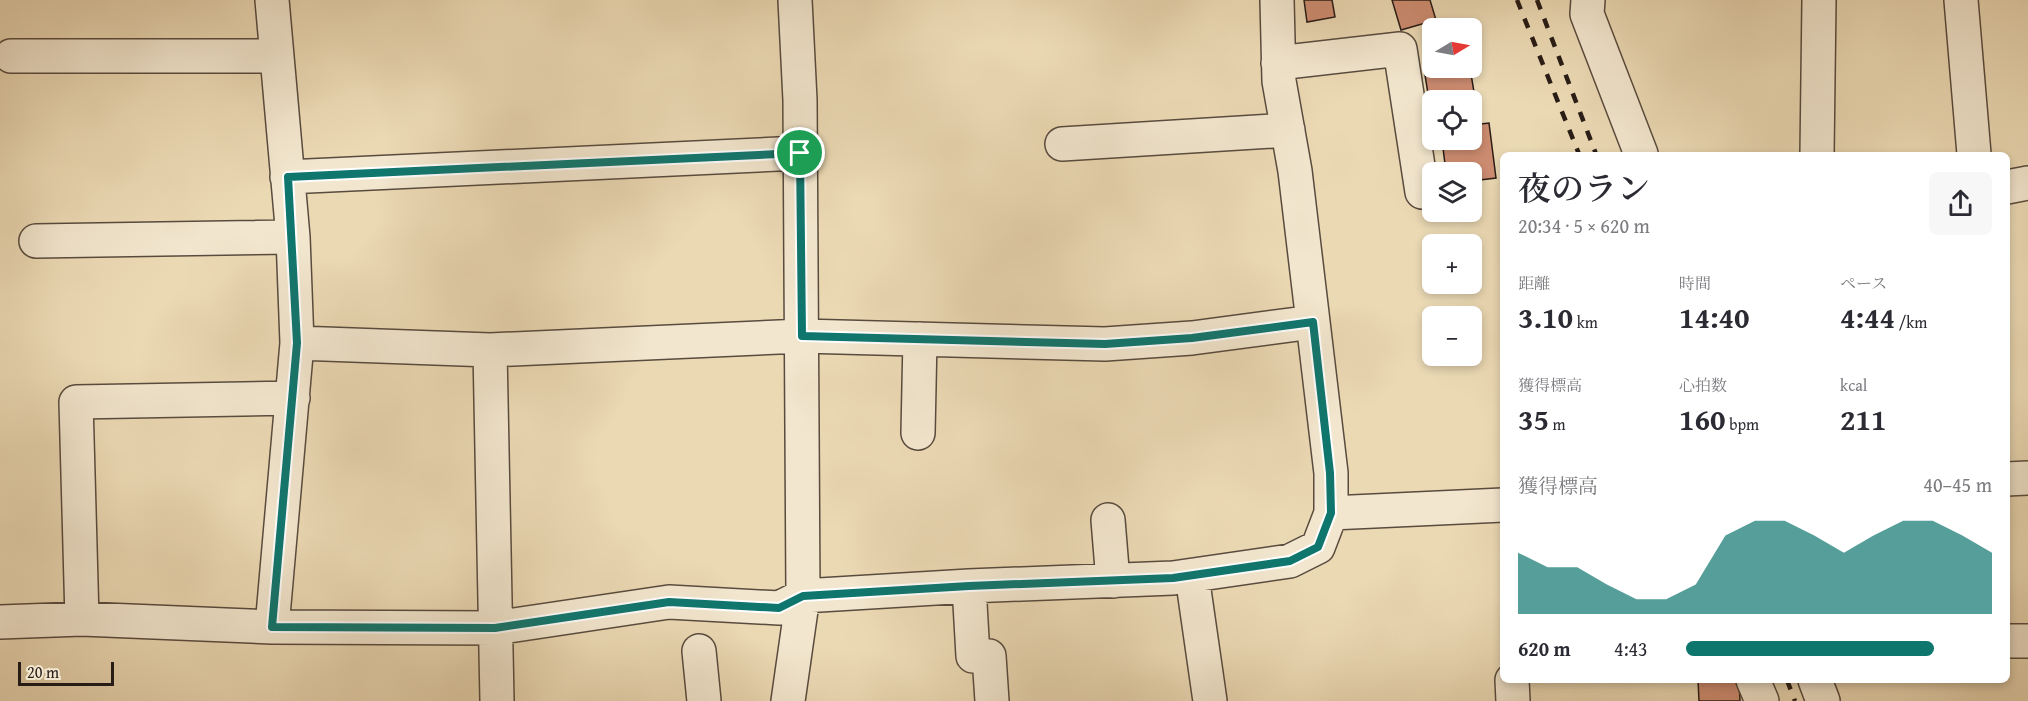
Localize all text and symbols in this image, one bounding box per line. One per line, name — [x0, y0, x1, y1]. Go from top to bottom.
north arrow — [1422, 18, 1482, 78]
map controls — [1422, 18, 1482, 366]
button: locate — [1422, 90, 1482, 150]
pin — [774, 127, 825, 178]
icon: arrive — [783, 136, 816, 169]
button: layers — [1422, 162, 1482, 222]
text: 夜のラン — [1518, 164, 1650, 212]
button: share — [1929, 172, 1992, 235]
text: 20:34 · 5 × 620 m — [1518, 211, 1650, 240]
button: + — [1422, 234, 1482, 294]
text: 距離 — [1518, 271, 1550, 295]
text: 時間 — [1679, 271, 1711, 295]
text: ペース — [1840, 271, 1887, 295]
text: 3.10 — [1518, 295, 1573, 339]
text: 14:40 — [1679, 295, 1750, 339]
text: 4:44 — [1840, 295, 1895, 339]
button: − — [1422, 306, 1482, 366]
text: km — [1573, 310, 1598, 334]
text: /km — [1895, 310, 1927, 334]
text: 獲得標高 — [1518, 373, 1582, 397]
text: 心拍数 — [1679, 373, 1727, 397]
text: kcal — [1840, 373, 1867, 397]
text: 35 — [1518, 397, 1549, 441]
text: 160 — [1679, 397, 1726, 441]
text: 211 — [1840, 397, 1887, 441]
text: m — [1549, 412, 1566, 436]
text: bpm — [1726, 412, 1759, 436]
text: 40–45 m — [1923, 470, 1992, 499]
text: 獲得標高 — [1518, 471, 1598, 500]
text: 620 m — [1518, 634, 1571, 663]
text: 4:43 — [1614, 634, 1648, 663]
scale bar — [18, 659, 114, 686]
text: 20 m — [27, 660, 59, 684]

